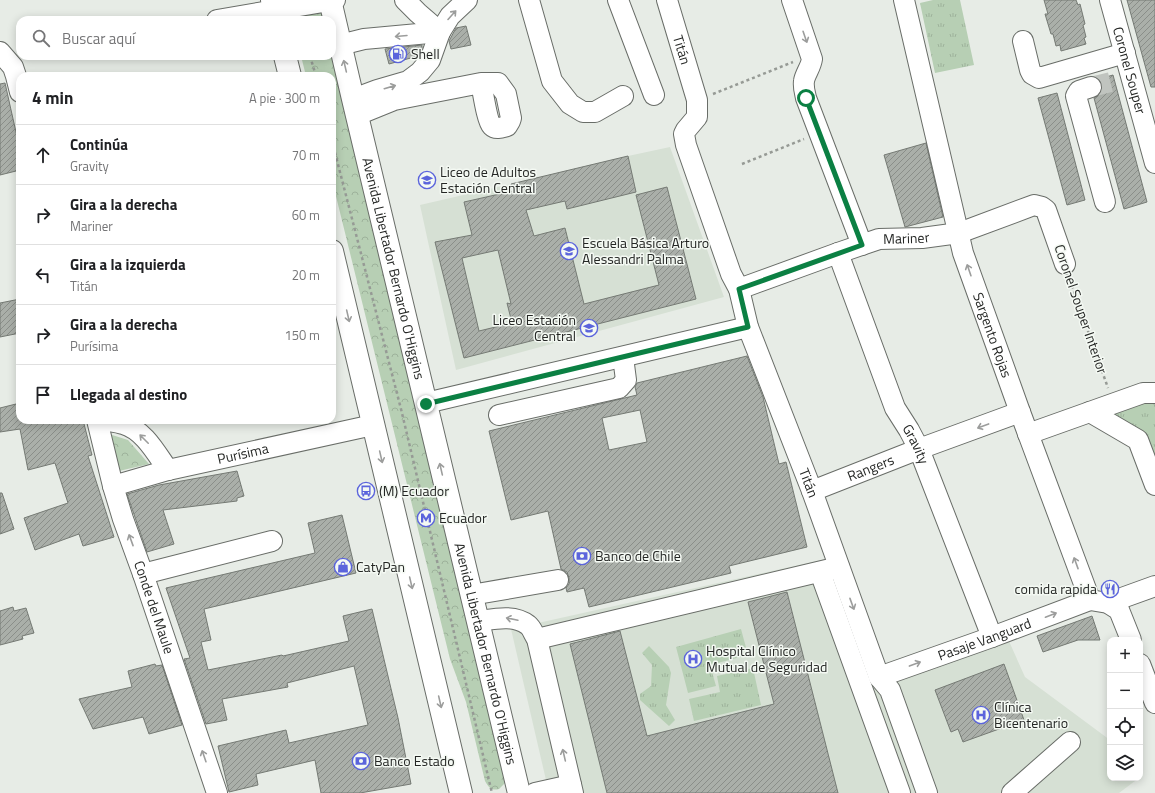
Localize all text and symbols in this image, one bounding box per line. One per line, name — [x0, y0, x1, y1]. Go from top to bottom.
one-way arrow — [447, 10, 457, 20]
search box — [16, 16, 336, 60]
street label: Coronel Souper — [1108, 24, 1152, 116]
icon: search — [30, 27, 52, 49]
text: Buscar aquí — [62, 27, 135, 50]
one-way arrow — [801, 31, 809, 43]
one-way arrow — [395, 32, 408, 39]
street label: Titán — [668, 32, 697, 67]
place label: Shell — [411, 43, 440, 64]
fuel station icon: Shell — [388, 44, 408, 64]
one-way arrow — [341, 60, 348, 73]
one-way arrow — [383, 83, 396, 90]
text: 4 min — [32, 85, 73, 111]
text: A pie · 300 m — [249, 88, 320, 108]
route start — [797, 89, 815, 107]
text: Continúa — [70, 133, 128, 156]
icon: ahead — [32, 144, 54, 166]
text: 70 m — [292, 145, 320, 165]
street label: Avenida Libertador Bernardo O'Higgins — [357, 155, 431, 382]
text: Gravity — [70, 156, 109, 176]
place label: Liceo de Adultos Estación Central — [440, 161, 536, 198]
school or university icon: Liceo de Adultos Estación Central — [417, 170, 437, 190]
text: Gira a la derecha — [70, 193, 177, 216]
icon: right — [32, 204, 54, 226]
text: 60 m — [292, 205, 320, 225]
text: Mariner — [70, 216, 113, 236]
street label: Mariner — [883, 226, 931, 249]
place label: Escuela Básica Arturo Alessandri Palma — [582, 232, 709, 269]
school or university icon: Escuela Básica Arturo Alessandri Palma — [559, 241, 579, 261]
street label: Coronel Souper Interior — [1049, 241, 1114, 377]
text: Gira a la izquierda — [70, 253, 186, 276]
icon: left — [32, 264, 54, 286]
one-way arrow — [965, 264, 973, 276]
text: 20 m — [292, 265, 320, 285]
text: Titán — [70, 276, 98, 296]
street label: Sargento Rojas — [968, 289, 1018, 380]
place label: Liceo Estación Central — [492, 309, 576, 346]
one-way arrow — [344, 310, 352, 323]
text: Gira a la derecha — [70, 313, 177, 336]
school or university icon: Liceo Estación Central — [579, 318, 599, 338]
icon: right — [32, 324, 54, 346]
text: 150 m — [284, 325, 320, 345]
text: Purísima — [70, 336, 118, 356]
text: Llegada al destino — [70, 383, 187, 406]
icon: arrive — [32, 384, 54, 406]
route end — [417, 395, 435, 413]
street label: Gravity — [898, 420, 935, 467]
one-way arrow — [978, 422, 990, 430]
one-way arrow — [140, 434, 149, 444]
street label: Purísima — [215, 437, 270, 469]
street label: Rangers — [844, 449, 897, 486]
one-way arrow — [378, 450, 385, 463]
one-way arrow — [437, 463, 445, 476]
street label: Titán — [794, 465, 824, 500]
place label: (M) Ecuador — [379, 480, 449, 501]
bus stop icon: (M) Ecuador — [356, 481, 376, 501]
place label: Ecuador — [439, 507, 487, 528]
metro station icon: Ecuador — [416, 508, 436, 528]
one-way arrow — [126, 535, 134, 547]
street label: Avenida Libertador Bernardo O'Higgins — [449, 540, 523, 767]
place label: Banco de Chile — [595, 545, 681, 566]
bank icon: Banco de Chile — [572, 546, 592, 566]
place label: CatyPan — [356, 556, 405, 577]
street label: Conde del Maule — [129, 557, 180, 657]
shop icon: CatyPan — [333, 557, 353, 577]
one-way arrow — [1072, 557, 1079, 570]
one-way arrow — [408, 576, 416, 589]
place label: comida rapida — [1015, 578, 1097, 599]
restaurant icon: comida rapida — [1100, 579, 1120, 599]
one-way arrow — [849, 597, 857, 609]
one-way arrow — [1044, 610, 1056, 618]
street label: Pasaje Vanguard — [935, 612, 1034, 665]
one-way arrow — [505, 615, 518, 623]
map controls — [1107, 637, 1143, 781]
button: + — [1107, 637, 1143, 673]
place label: Hospital Clínico Mutual de Seguridad — [706, 640, 827, 677]
hospital icon: Hospital Clínico Mutual de Seguridad — [683, 649, 703, 669]
one-way arrow — [909, 660, 921, 668]
button: − — [1107, 673, 1143, 709]
one-way arrow — [436, 695, 444, 708]
place label: Clínica Bicentenario — [994, 696, 1068, 733]
hospital icon: Clínica Bicentenario — [971, 705, 991, 725]
button: locate — [1107, 709, 1143, 745]
button: layers — [1107, 745, 1143, 781]
one-way arrow — [560, 749, 568, 762]
one-way arrow — [200, 750, 208, 762]
place label: Banco Estado — [374, 750, 455, 771]
bank icon: Banco Estado — [351, 751, 371, 771]

